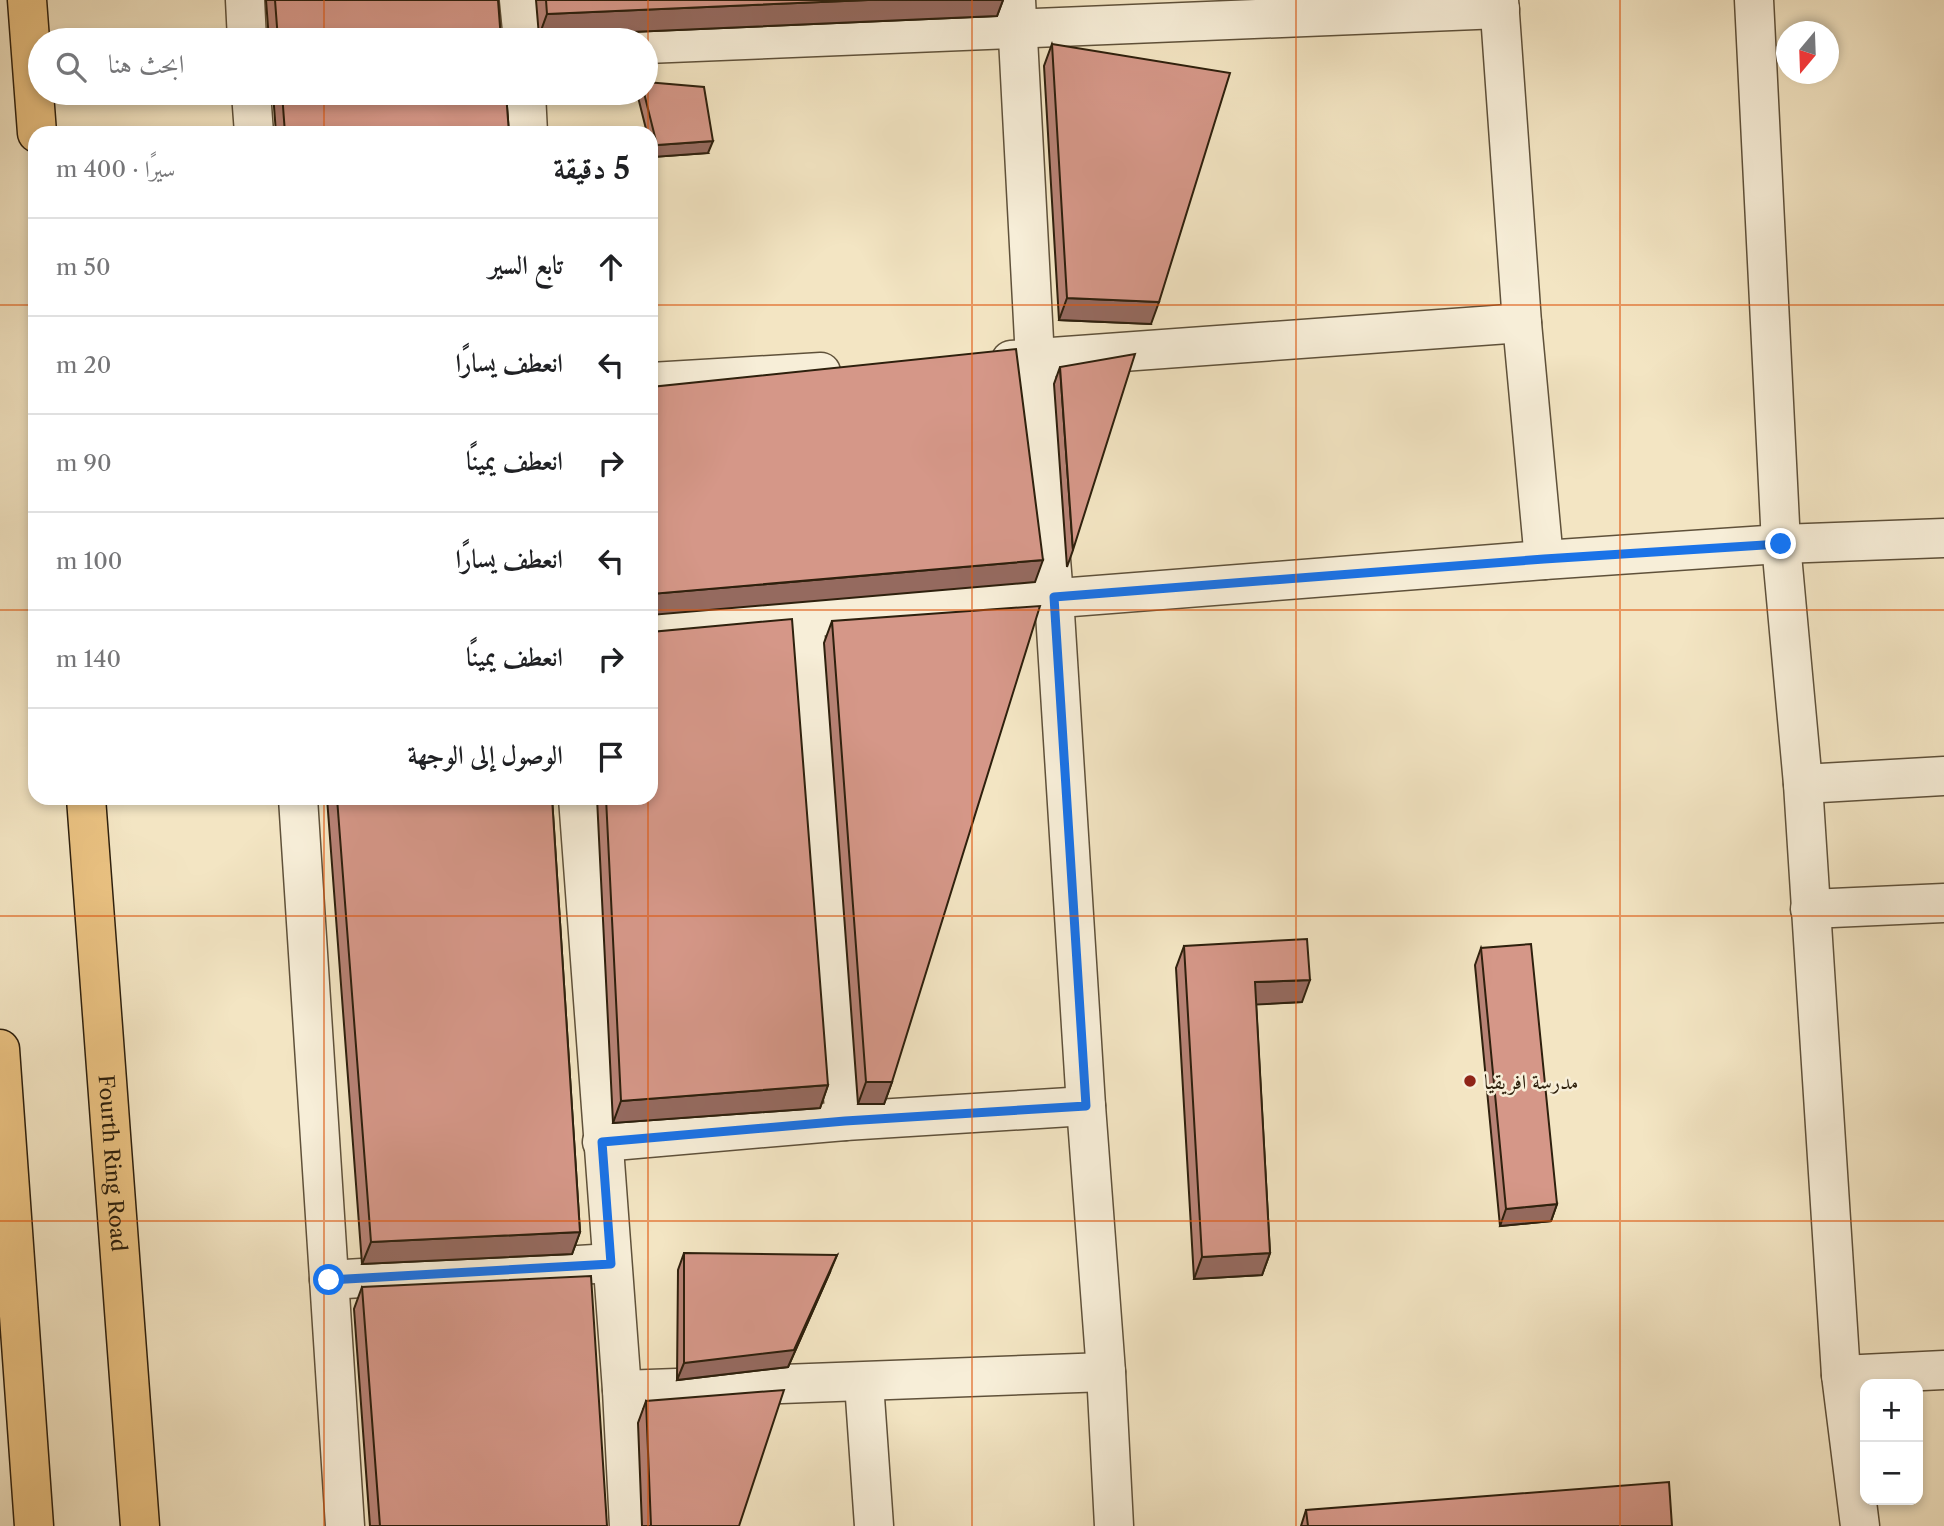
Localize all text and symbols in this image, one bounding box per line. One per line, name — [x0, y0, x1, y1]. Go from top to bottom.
north arrow — [1776, 21, 1839, 84]
search box — [28, 28, 658, 105]
icon: search — [52, 48, 90, 86]
text: ابحث هنا — [108, 48, 184, 80]
text: 5 دقيقة — [554, 150, 630, 187]
text: سيرًا · 400 m — [56, 155, 175, 183]
icon: ahead — [592, 248, 630, 286]
text: تابع السير — [489, 249, 563, 281]
text: 50 m — [56, 253, 111, 281]
icon: left — [592, 346, 630, 384]
text: انعطف يسارًا — [455, 347, 563, 379]
text: 20 m — [56, 351, 111, 379]
icon: right — [592, 444, 630, 482]
text: انعطف يمينًا — [466, 445, 563, 477]
text: 90 m — [56, 449, 112, 477]
route end — [1765, 528, 1796, 559]
icon: left — [592, 542, 630, 580]
text: انعطف يسارًا — [455, 543, 563, 575]
text: 100 m — [56, 547, 122, 575]
icon: right — [592, 640, 630, 678]
text: انعطف يمينًا — [466, 641, 563, 673]
text: 140 m — [56, 645, 121, 673]
icon: arrive — [592, 738, 630, 776]
text: الوصول إلى الوجهة — [408, 739, 563, 771]
place label: مدرسة افريقيا — [1484, 1069, 1578, 1095]
marker: مدرسة افريقيا — [1462, 1073, 1478, 1089]
street label: Fourth Ring Road — [94, 1074, 132, 1252]
route start — [313, 1264, 344, 1295]
map controls — [1860, 1379, 1923, 1505]
button: + — [1860, 1379, 1923, 1442]
button: − — [1860, 1442, 1923, 1505]

